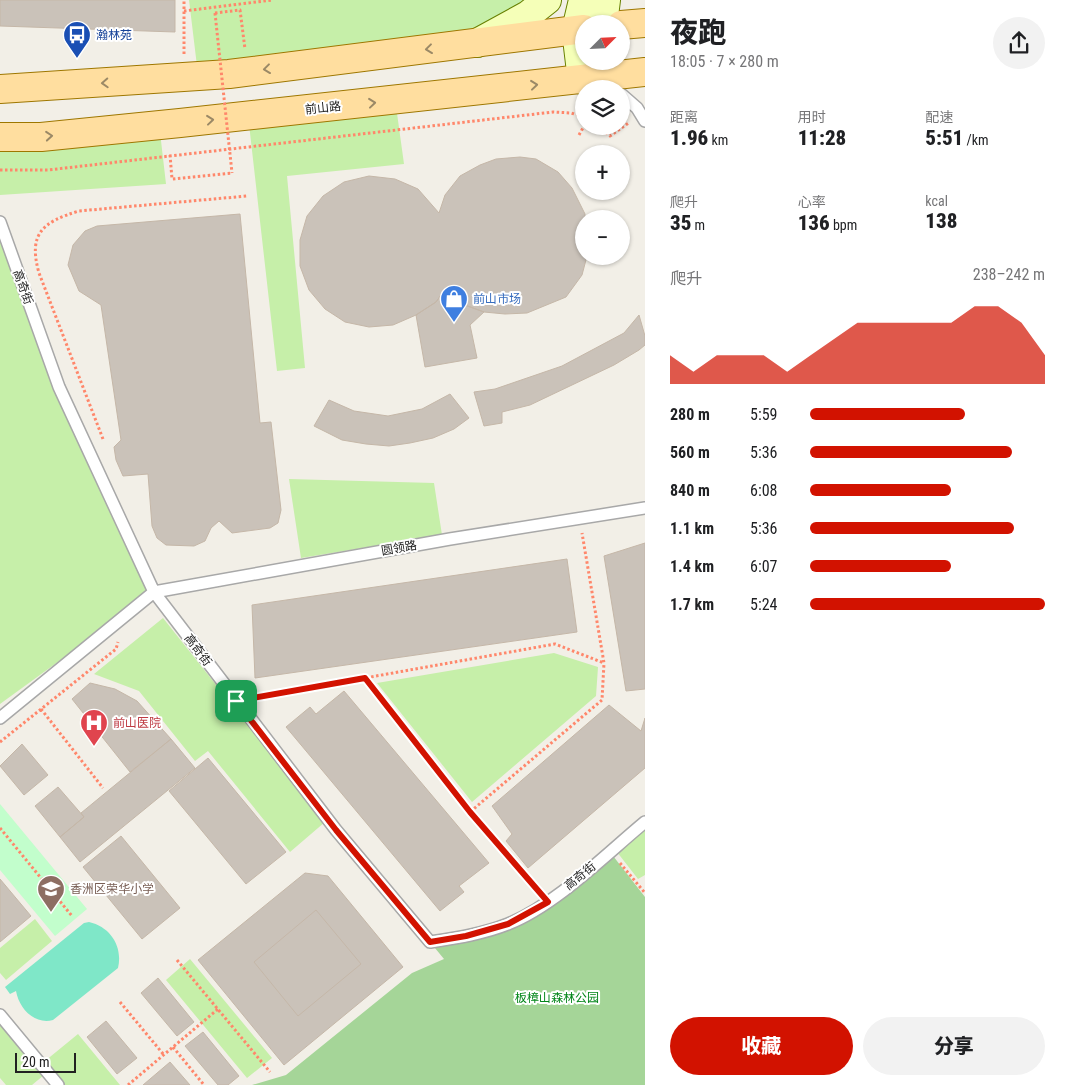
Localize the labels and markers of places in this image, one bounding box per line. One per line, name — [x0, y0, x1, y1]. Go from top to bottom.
bus stop icon: 瀚林苑 — [62, 20, 92, 59]
place label: 瀚林苑 — [96, 28, 132, 42]
shop icon: 前山市场 — [439, 284, 469, 323]
place label: 前山市场 — [473, 292, 521, 306]
pin — [215, 680, 257, 722]
hospital icon: 前山医院 — [79, 708, 109, 747]
place label: 前山医院 — [113, 716, 161, 730]
school or university icon: 香洲区荣华小学 — [36, 874, 66, 913]
place label: 香洲区荣华小学 — [70, 882, 154, 896]

